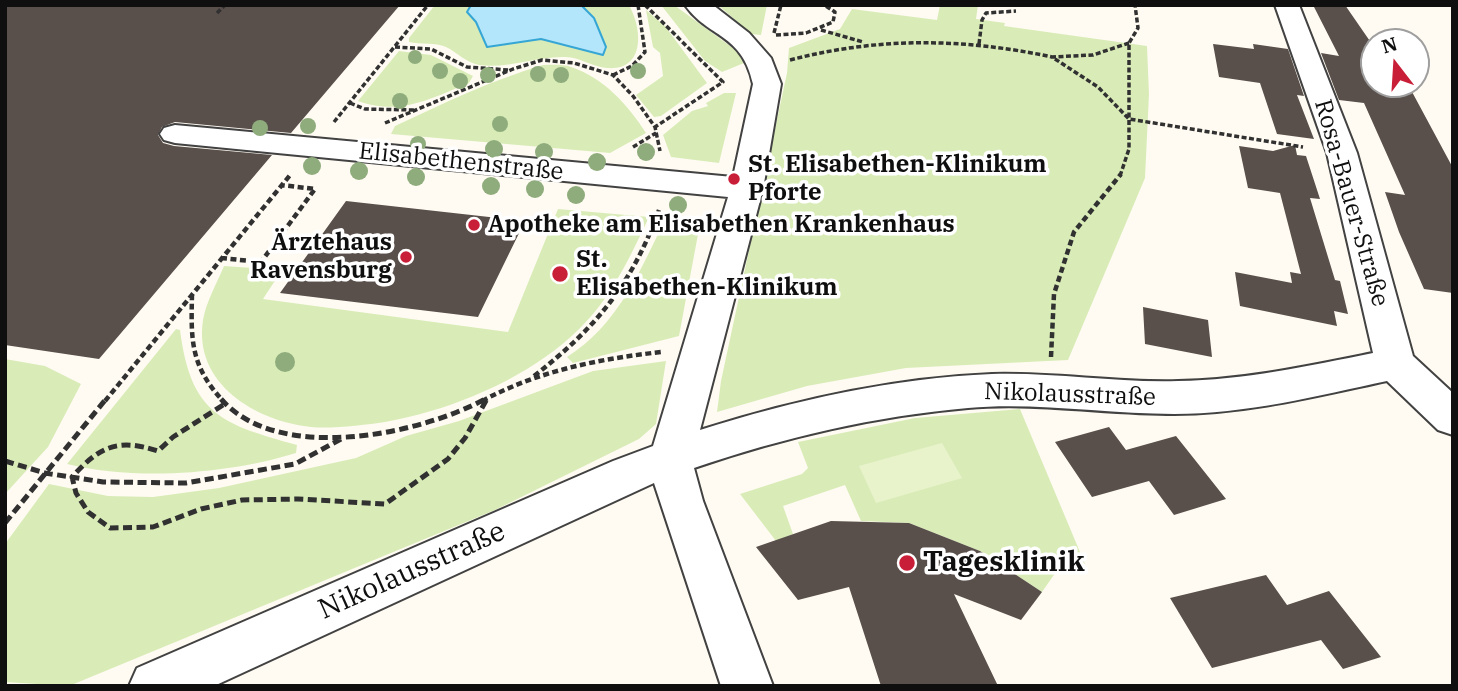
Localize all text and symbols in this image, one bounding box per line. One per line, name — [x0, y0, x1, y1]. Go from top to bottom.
north arrow — [1360, 28, 1430, 98]
text: N — [1379, 31, 1400, 59]
street label: Rosa-Bauer-Straße — [1308, 96, 1394, 310]
street label: Elisabethenstraße — [357, 137, 565, 187]
place label: St. Elisabethen-Klinikum Pforte — [748, 151, 1047, 207]
marker: St. Elisabethen-Klinikum Pforte — [726, 171, 742, 187]
place label: Apotheke am Elisabethen Krankenhaus — [488, 211, 955, 239]
marker: Apotheke am Elisabethen Krankenhaus — [466, 217, 482, 233]
place label: Ärztehaus Ravensburg — [250, 229, 392, 285]
place label: St. Elisabethen-Klinikum — [576, 246, 838, 302]
marker: Ärztehaus Ravensburg — [398, 249, 414, 265]
marker: St. Elisabethen-Klinikum — [550, 264, 570, 284]
street label: Nikolausstraße — [984, 378, 1156, 412]
street label: Nikolausstraße — [313, 515, 511, 627]
place label: Tagesklinik — [923, 546, 1085, 580]
marker: Tagesklinik — [897, 553, 917, 573]

